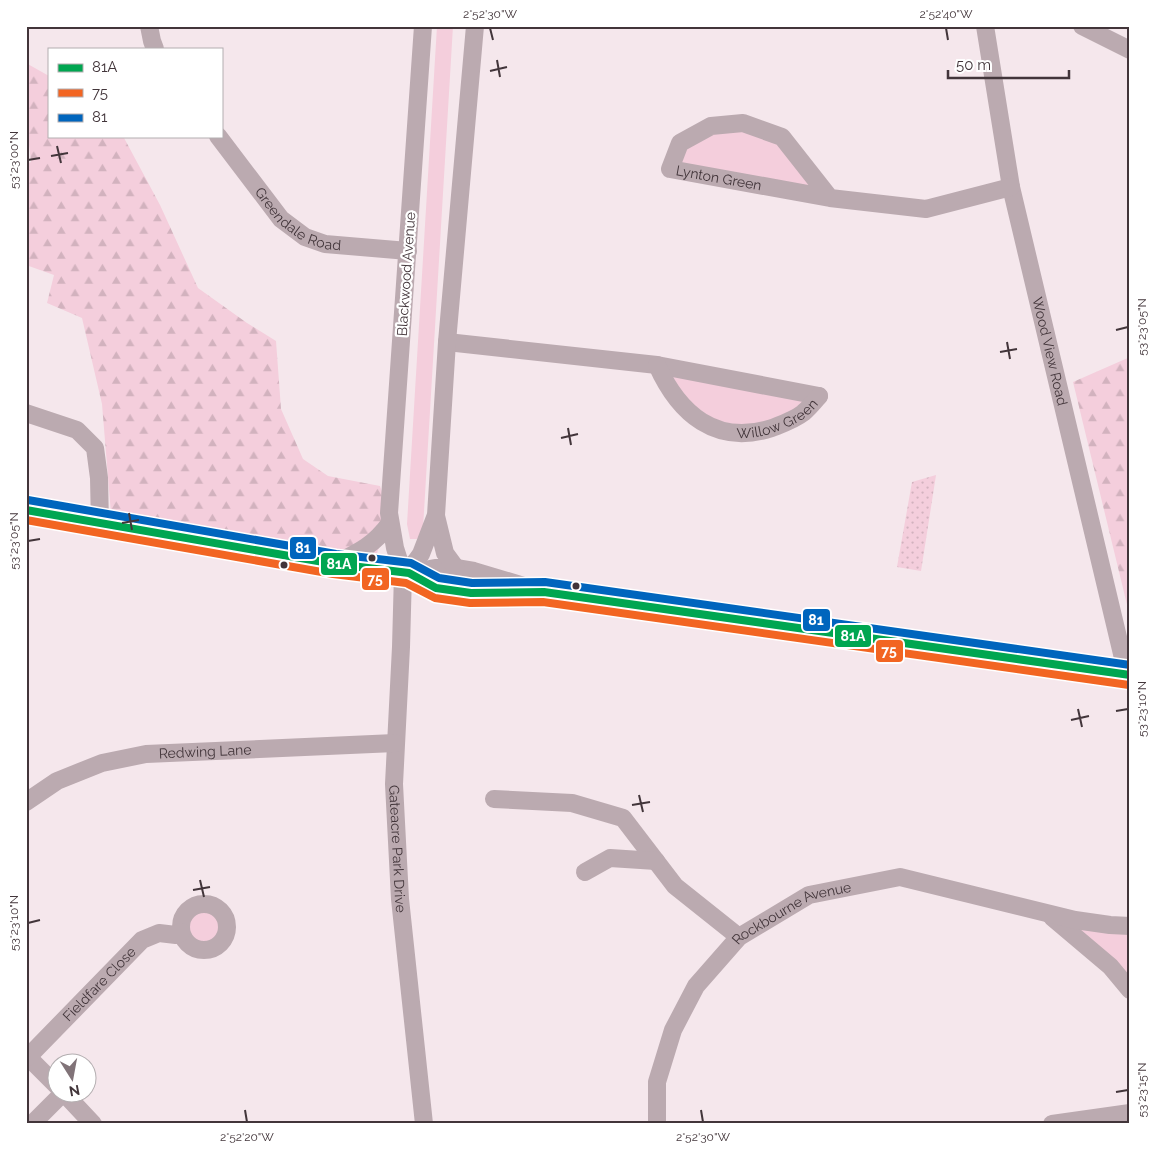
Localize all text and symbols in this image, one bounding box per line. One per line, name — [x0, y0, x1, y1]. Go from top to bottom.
text: 2°52'30"W — [463, 7, 517, 21]
text: 2°52'40"W — [919, 7, 973, 21]
legend — [48, 48, 222, 138]
scale bar — [948, 48, 1070, 80]
text: 50 m — [956, 56, 991, 74]
text: 81A — [92, 58, 117, 76]
text: 75 — [92, 84, 108, 102]
text: 81 — [92, 108, 108, 126]
text: 53°23'00"N — [7, 131, 21, 189]
street label: Lynton Green — [675, 162, 763, 193]
street label: Greendale Road — [252, 184, 342, 253]
street label: Blackwood Avenue — [394, 211, 418, 337]
street label: Wood View Road — [1029, 295, 1071, 407]
text: 53°23'05"N — [1135, 298, 1149, 356]
street label: Willow Green — [737, 396, 821, 441]
text: 53°23'05"N — [7, 512, 21, 570]
line badge: 81 — [289, 536, 317, 560]
text: 81 — [295, 540, 311, 556]
line badge: 81A — [320, 552, 358, 576]
unlabelled marker — [367, 553, 377, 563]
text: 81A — [327, 556, 352, 572]
unlabelled marker — [279, 560, 289, 570]
line badge: 75 — [361, 567, 390, 591]
text: 75 — [367, 571, 383, 587]
unlabelled marker — [571, 581, 581, 591]
line badge: 81 — [802, 608, 831, 632]
text: 81 — [808, 612, 824, 628]
line badge: 81A — [834, 624, 872, 648]
text: 81A — [841, 628, 866, 644]
line badge: 75 — [875, 639, 904, 663]
text: 75 — [881, 643, 897, 659]
text: 53°23'10"N — [1135, 681, 1149, 737]
street label: Redwing Lane — [158, 741, 252, 761]
street label: Gateacre Park Drive — [386, 784, 409, 913]
street label: Rockbourne Avenue — [728, 879, 853, 947]
text: 53°23'10"N — [7, 895, 21, 951]
street label: Fieldfare Close — [59, 943, 139, 1024]
north arrow — [48, 1052, 98, 1102]
text: 53°23'15"N — [1135, 1062, 1149, 1118]
text: N — [68, 1082, 81, 1100]
text: 2°52'20"W — [220, 1130, 274, 1144]
text: 2°52'30"W — [676, 1130, 730, 1144]

